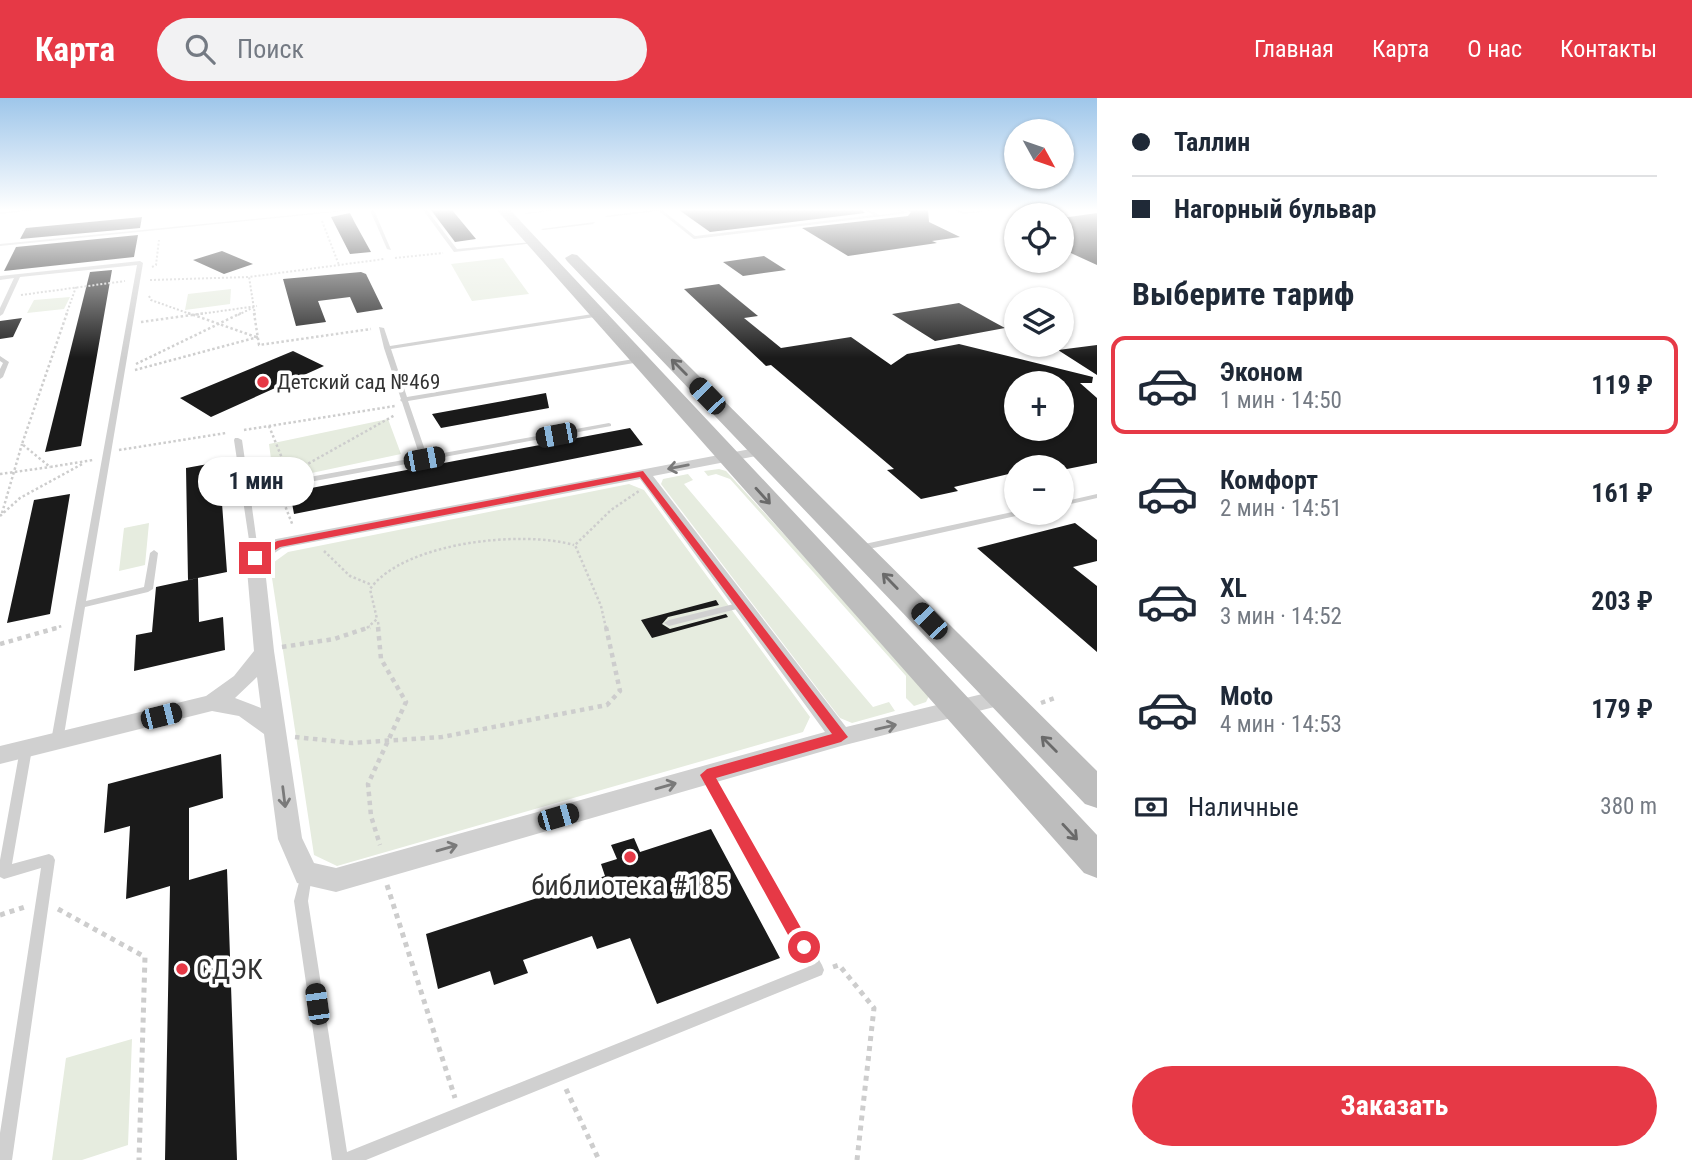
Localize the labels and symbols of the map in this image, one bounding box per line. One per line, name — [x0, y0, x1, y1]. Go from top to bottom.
north arrow — [1004, 119, 1074, 189]
one-way arrow — [670, 359, 687, 376]
place label: Детский сад №469 — [277, 370, 440, 394]
marker: Детский сад №469 — [255, 374, 271, 390]
car — [685, 374, 730, 418]
car — [534, 421, 579, 449]
car — [402, 445, 447, 473]
callout: 1 мин — [197, 456, 313, 505]
one-way arrow — [667, 460, 690, 474]
one-way arrow — [755, 487, 771, 505]
route end — [239, 542, 271, 574]
one-way arrow — [882, 573, 899, 590]
car — [907, 599, 952, 643]
car — [139, 701, 184, 731]
one-way arrow — [874, 719, 897, 733]
one-way arrow — [1041, 736, 1058, 753]
one-way arrow — [655, 779, 677, 792]
one-way arrow — [278, 785, 291, 808]
car — [535, 801, 582, 833]
one-way arrow — [1062, 823, 1079, 840]
one-way arrow — [436, 841, 458, 854]
marker: библиотека #185 — [622, 849, 638, 865]
place label: библиотека #185 — [531, 869, 729, 902]
route start — [788, 931, 820, 963]
place label: СДЭК — [196, 953, 263, 986]
marker: СДЭК — [174, 961, 190, 977]
car — [304, 982, 331, 1026]

